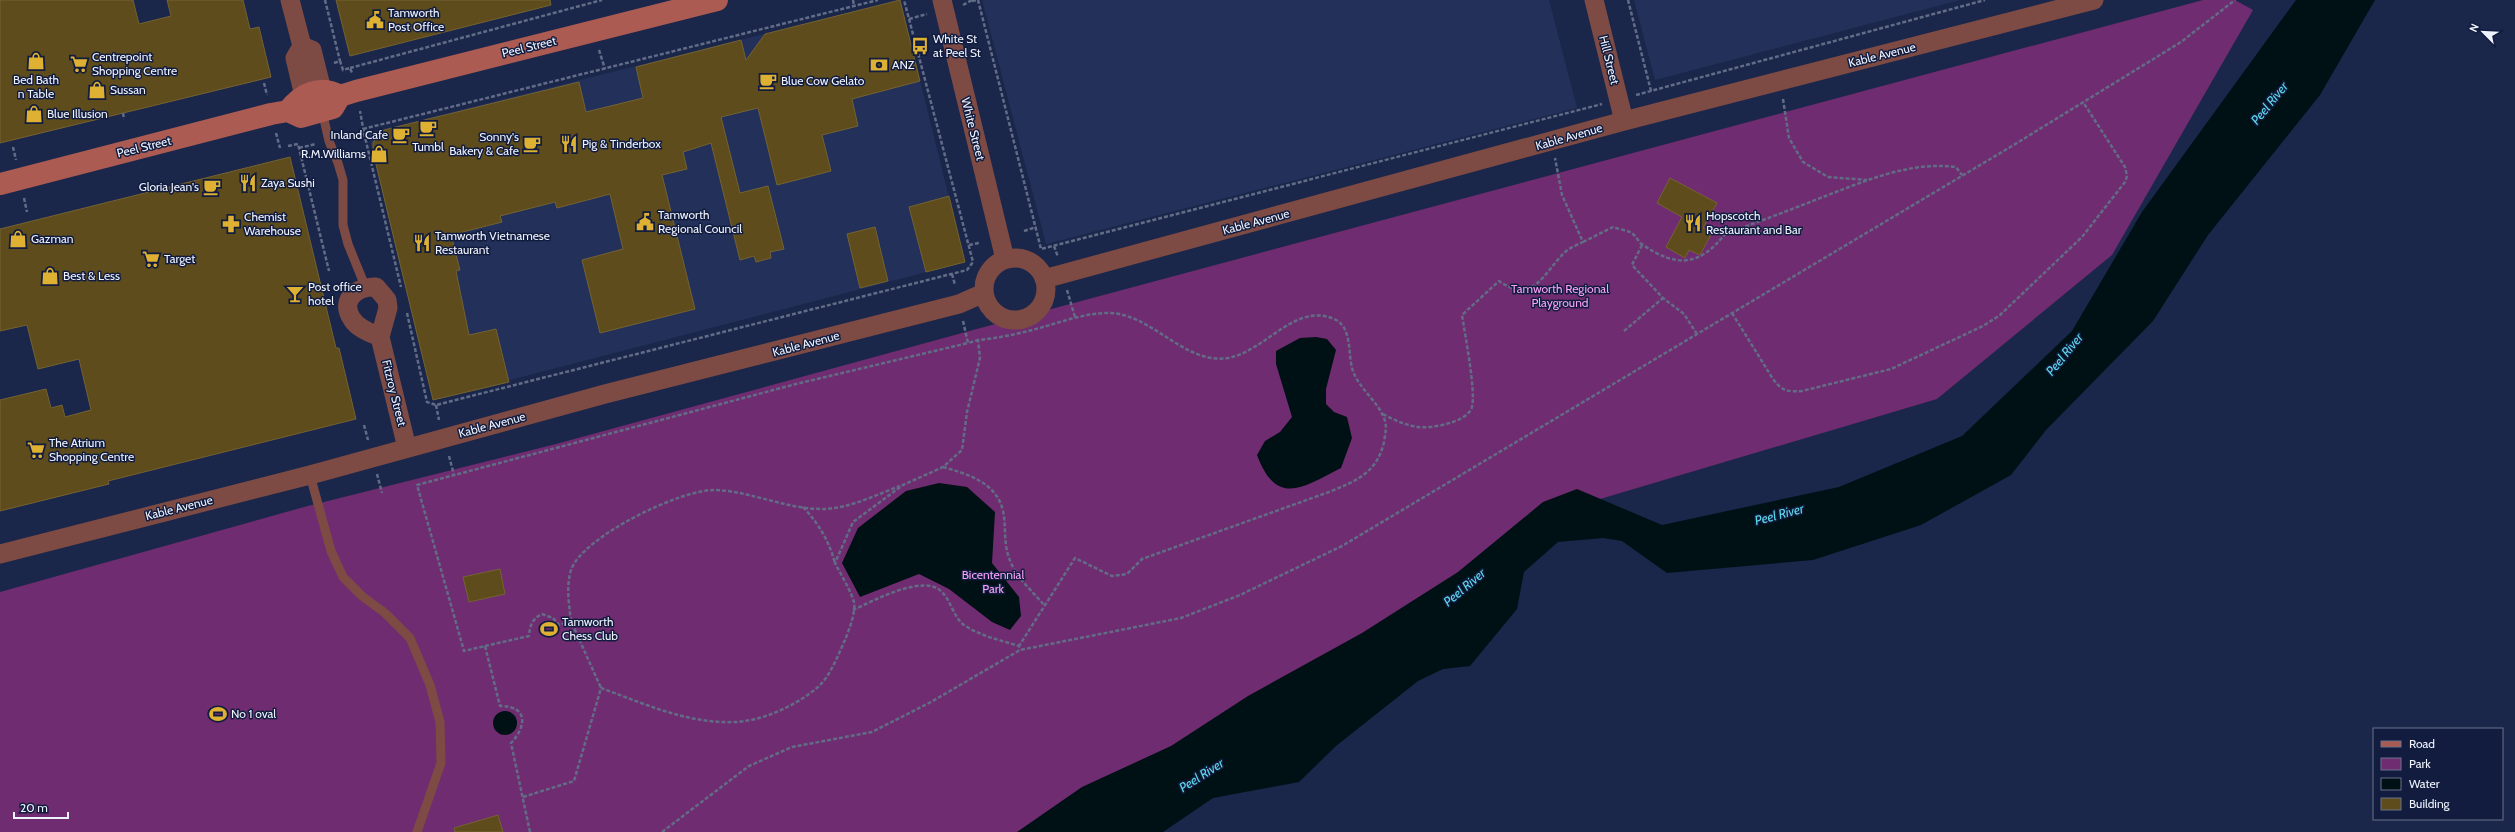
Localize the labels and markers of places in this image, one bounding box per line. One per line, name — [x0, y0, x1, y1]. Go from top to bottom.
place label: Tamworth Post Office — [388, 5, 444, 34]
public building icon: Tamworth Post Office — [365, 10, 385, 30]
place label: White St at Peel St — [933, 31, 981, 60]
bus stop icon: White St at Peel St — [910, 36, 930, 56]
place label: Centrepoint Shopping Centre — [92, 49, 177, 78]
shop icon: Bed Bath n Table — [26, 51, 46, 71]
supermarket icon: Centrepoint Shopping Centre — [69, 54, 89, 74]
bank icon: ANZ — [869, 55, 889, 75]
place label: ANZ — [892, 57, 915, 72]
cafe icon: Blue Cow Gelato — [758, 71, 778, 91]
place label: Bed Bath n Table — [13, 72, 59, 101]
place label: Blue Cow Gelato — [781, 73, 865, 88]
shop icon: Sussan — [87, 80, 107, 100]
place label: Sussan — [110, 82, 146, 97]
shop icon: Blue Illusion — [24, 104, 44, 124]
place label: Blue Illusion — [47, 106, 108, 121]
cafe icon: Tumbl — [418, 118, 438, 138]
cafe icon: Inland Cafe — [391, 125, 411, 145]
place label: Inland Cafe — [331, 127, 388, 142]
place label: Sonny's Bakery & Cafe — [449, 129, 519, 158]
cafe icon: Sonny's Bakery & Cafe — [522, 134, 542, 154]
restaurant icon: Pig & Tinderbox — [559, 134, 579, 154]
place label: Pig & Tinderbox — [582, 136, 661, 151]
place label: Tumbl — [412, 139, 444, 154]
shop icon: R.M.Williams — [369, 144, 389, 164]
place label: R.M.Williams — [301, 146, 366, 161]
restaurant icon: Zaya Sushi — [238, 173, 258, 193]
place label: Zaya Sushi — [261, 175, 315, 190]
cafe icon: Gloria Jean's — [202, 177, 222, 197]
place label: Gloria Jean's — [139, 179, 199, 194]
place label: Tamworth Regional Council — [658, 207, 742, 236]
place label: Hopscotch Restaurant and Bar — [1706, 208, 1802, 237]
place label: Chemist Warehouse — [244, 209, 301, 238]
public building icon: Tamworth Regional Council — [635, 212, 655, 232]
restaurant icon: Hopscotch Restaurant and Bar — [1683, 213, 1703, 233]
pharmacy icon: Chemist Warehouse — [221, 214, 241, 234]
place label: Tamworth Vietnamese Restaurant — [435, 228, 550, 257]
shop icon: Gazman — [8, 229, 28, 249]
place label: Gazman — [31, 231, 74, 246]
restaurant icon: Tamworth Vietnamese Restaurant — [412, 233, 432, 253]
supermarket icon: Target — [141, 249, 161, 269]
place label: Target — [164, 251, 195, 266]
shop icon: Best & Less — [40, 266, 60, 286]
place label: Best & Less — [63, 268, 120, 283]
place label: Post office hotel — [308, 279, 362, 308]
bar icon: Post office hotel — [285, 284, 305, 304]
place label: The Atrium Shopping Centre — [49, 435, 134, 464]
supermarket icon: The Atrium Shopping Centre — [26, 440, 46, 460]
place label: Tamworth Chess Club — [562, 614, 618, 643]
sports icon: Tamworth Chess Club — [539, 619, 559, 639]
sports icon: No 1 oval — [208, 704, 228, 724]
place label: No 1 oval — [231, 706, 276, 721]

